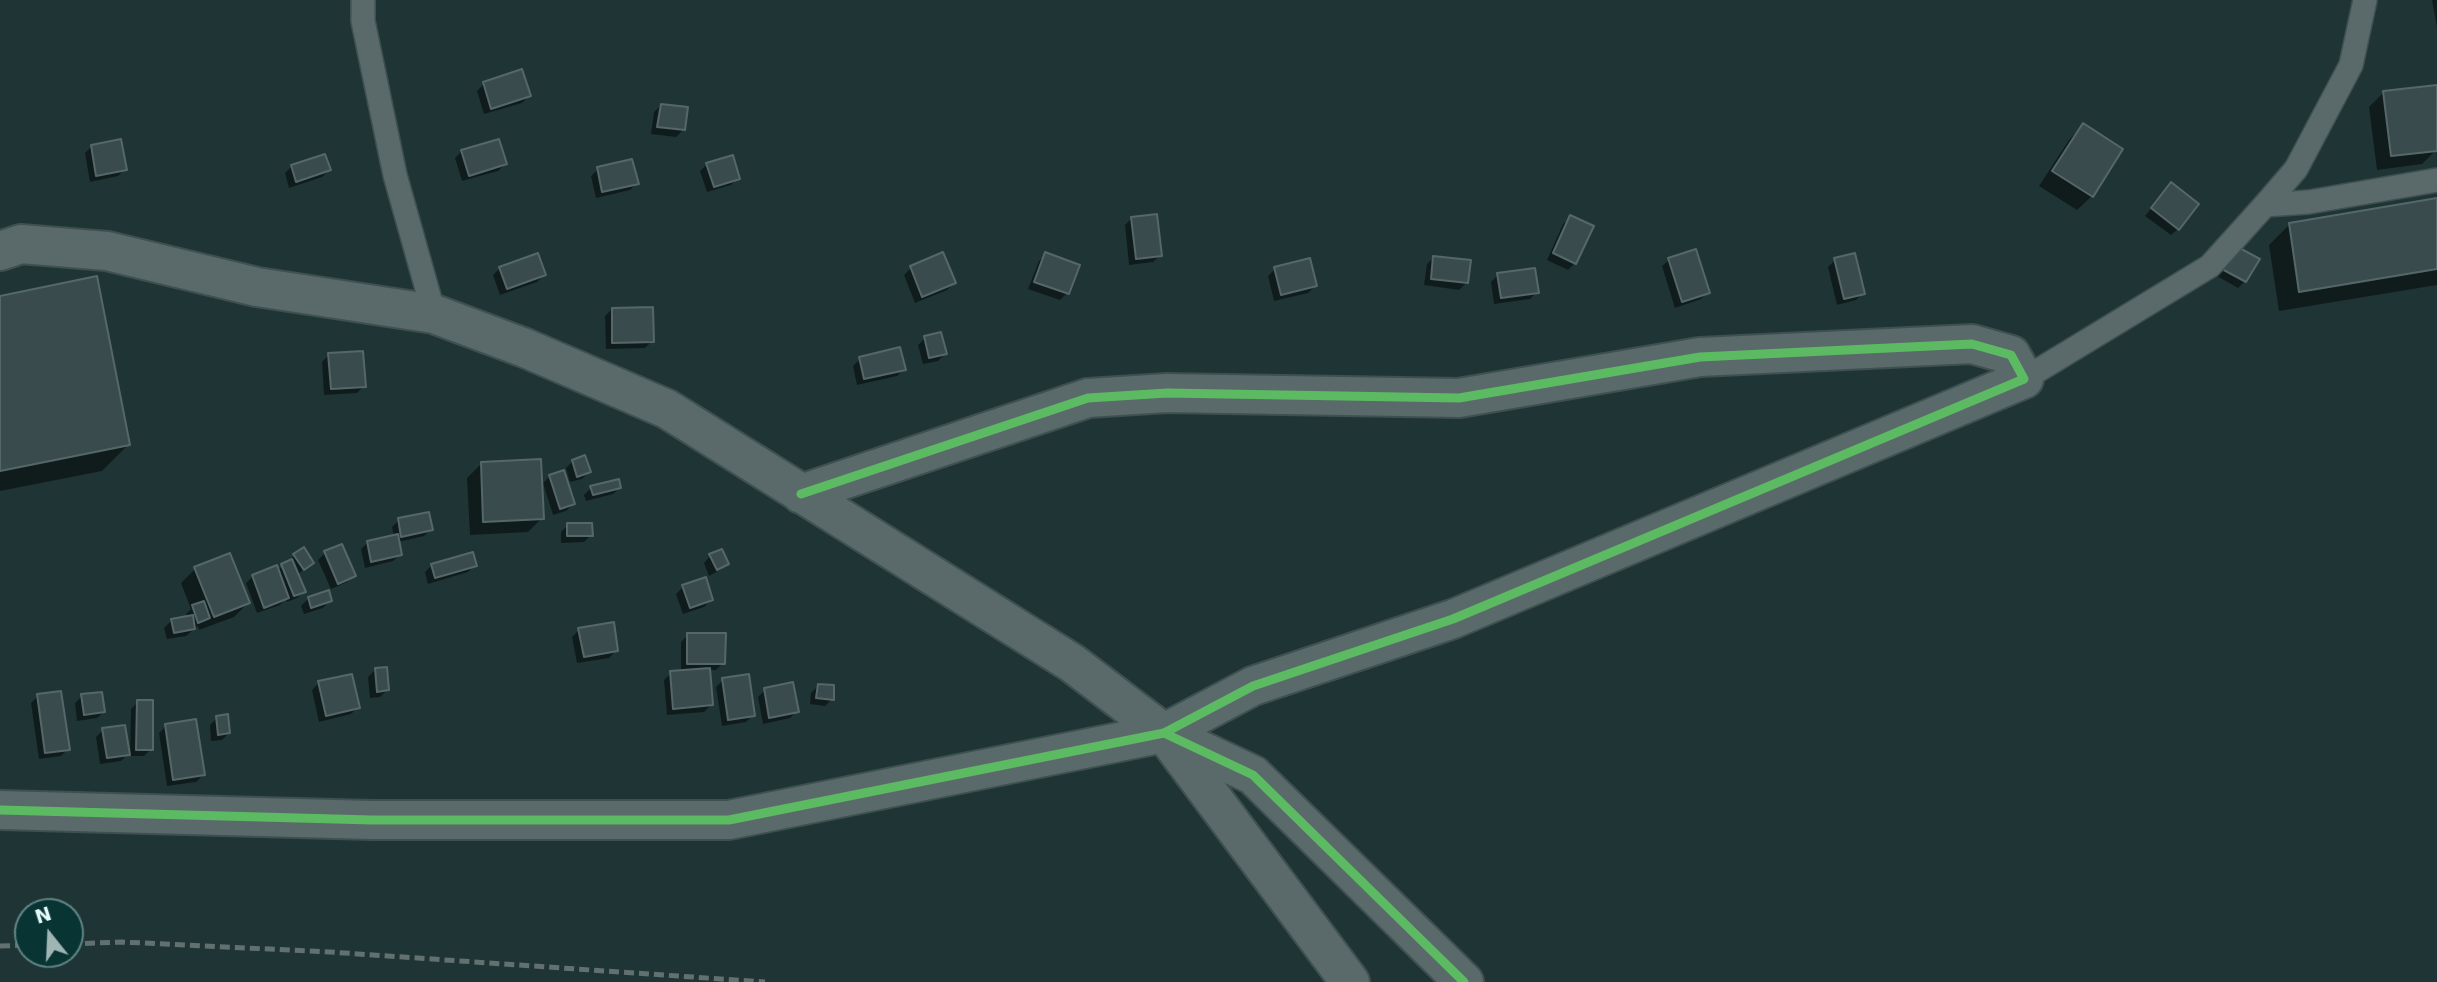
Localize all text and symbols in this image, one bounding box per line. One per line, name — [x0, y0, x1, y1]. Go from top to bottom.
north arrow — [14, 898, 84, 968]
text: N — [32, 902, 54, 928]

